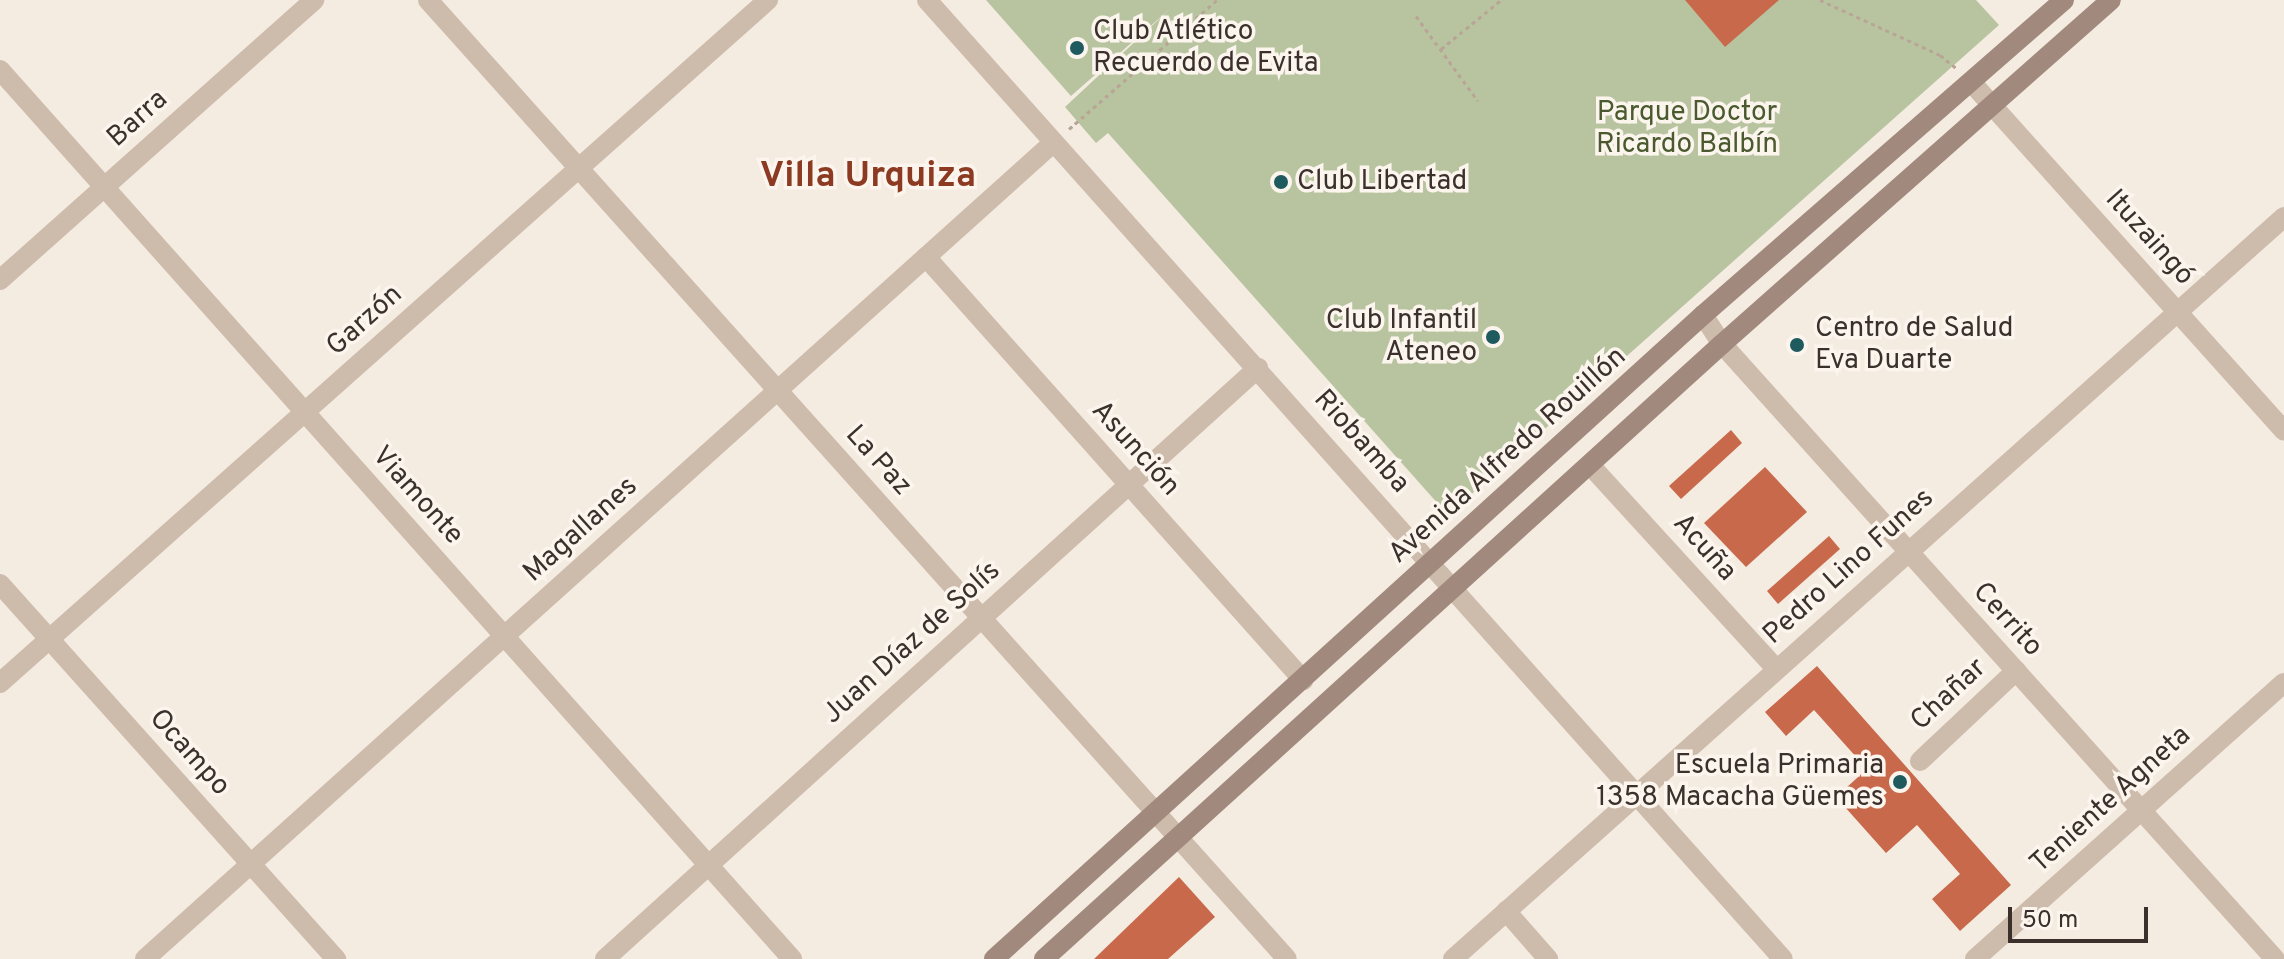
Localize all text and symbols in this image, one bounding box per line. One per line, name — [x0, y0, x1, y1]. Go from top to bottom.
place label: Club Atlético Recuerdo de Evita — [1093, 15, 1318, 81]
marker: Club Atlético Recuerdo de Evita — [1068, 39, 1086, 57]
street label: Barra — [101, 83, 175, 155]
park label: Parque Doctor Ricardo Balbín — [1596, 96, 1778, 162]
district label: Villa Urquiza — [760, 156, 976, 200]
place label: Club Libertad — [1297, 165, 1467, 199]
marker: Club Libertad — [1272, 173, 1290, 191]
street label: Ituzaingó — [2097, 183, 2201, 293]
street label: Garzón — [320, 278, 410, 364]
place label: Club Infantil Ateneo — [1326, 304, 1477, 370]
place label: Centro de Salud Eva Duarte — [1815, 312, 2013, 378]
marker: Club Infantil Ateneo — [1484, 328, 1502, 346]
marker: Centro de Salud Eva Duarte — [1786, 334, 1808, 356]
street label: Avenida Alfredo Rouillón — [1382, 340, 1634, 572]
street label: Riobamba — [1306, 384, 1416, 500]
street label: Asunción — [1084, 395, 1186, 503]
street label: La Paz — [838, 419, 918, 503]
street label: Viamonte — [364, 440, 470, 552]
street label: Magallanes — [517, 470, 645, 590]
street label: Pedro Lino Funes — [1757, 482, 1941, 652]
street label: Acuña — [1665, 507, 1743, 589]
street label: Juan Díaz de Solís — [816, 555, 1008, 731]
street label: Cerrito — [1965, 576, 2049, 664]
street label: Chañar — [1904, 652, 1994, 738]
street label: Ocampo — [141, 703, 237, 803]
street label: Teniente Agneta — [2023, 719, 2199, 881]
place label: Escuela Primaria 1358 Macacha Güemes — [1596, 749, 1884, 815]
marker: Escuela Primaria 1358 Macacha Güemes — [1891, 773, 1909, 791]
scale bar — [2012, 891, 2152, 941]
text: 50 m — [2022, 906, 2078, 936]

